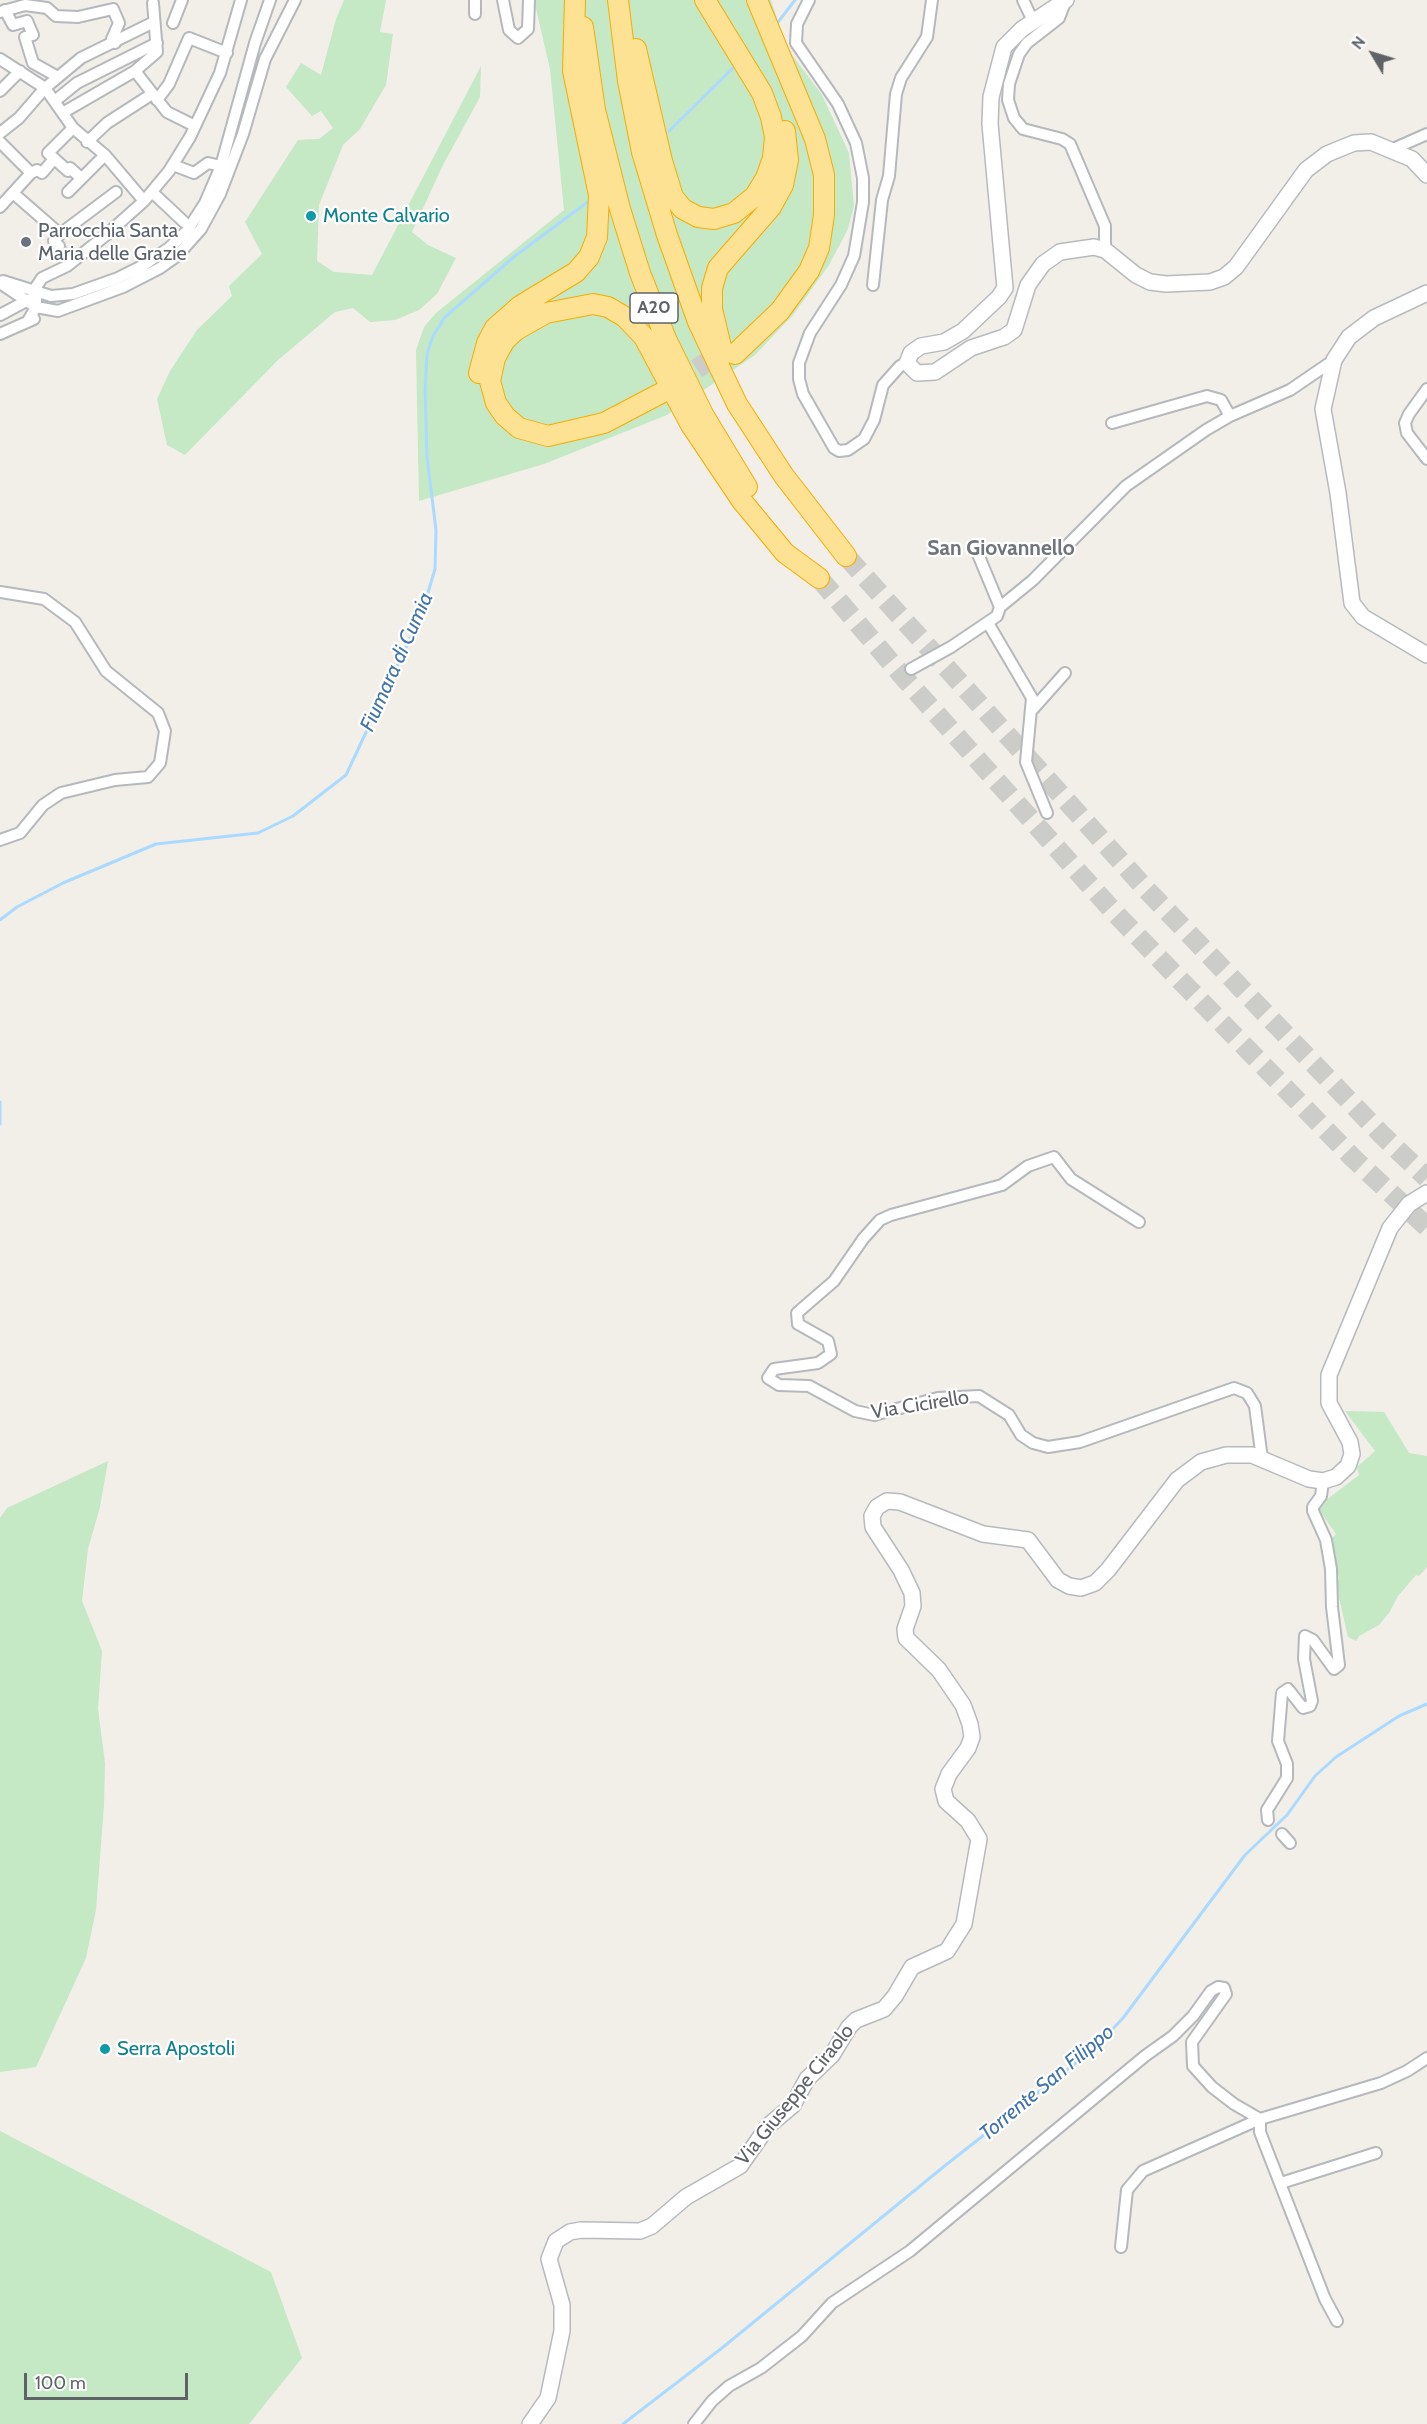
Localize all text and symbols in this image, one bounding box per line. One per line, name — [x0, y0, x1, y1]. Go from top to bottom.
north arrow — [1343, 24, 1403, 84]
text: N — [1347, 32, 1369, 53]
place label: Monte Calvario — [323, 204, 450, 228]
marker: Monte Calvario — [304, 209, 318, 223]
place label: Parrocchia Santa Maria delle Grazie — [38, 219, 187, 266]
marker: Parrocchia Santa Maria delle Grazie — [19, 235, 33, 249]
road number: A20 — [630, 293, 678, 323]
district label: San Giovannello — [927, 536, 1075, 562]
water label: Fiumara di Cumia — [355, 589, 439, 735]
street label: Via Cicirello — [869, 1385, 971, 1425]
water label: Torrente San Filippo — [975, 2019, 1119, 2147]
street label: Via Giuseppe Ciraolo — [731, 2020, 859, 2170]
place label: Serra Apostoli — [117, 2037, 235, 2061]
marker: Serra Apostoli — [98, 2042, 112, 2056]
scale bar — [27, 2361, 190, 2399]
text: 100 m — [35, 2372, 86, 2394]

